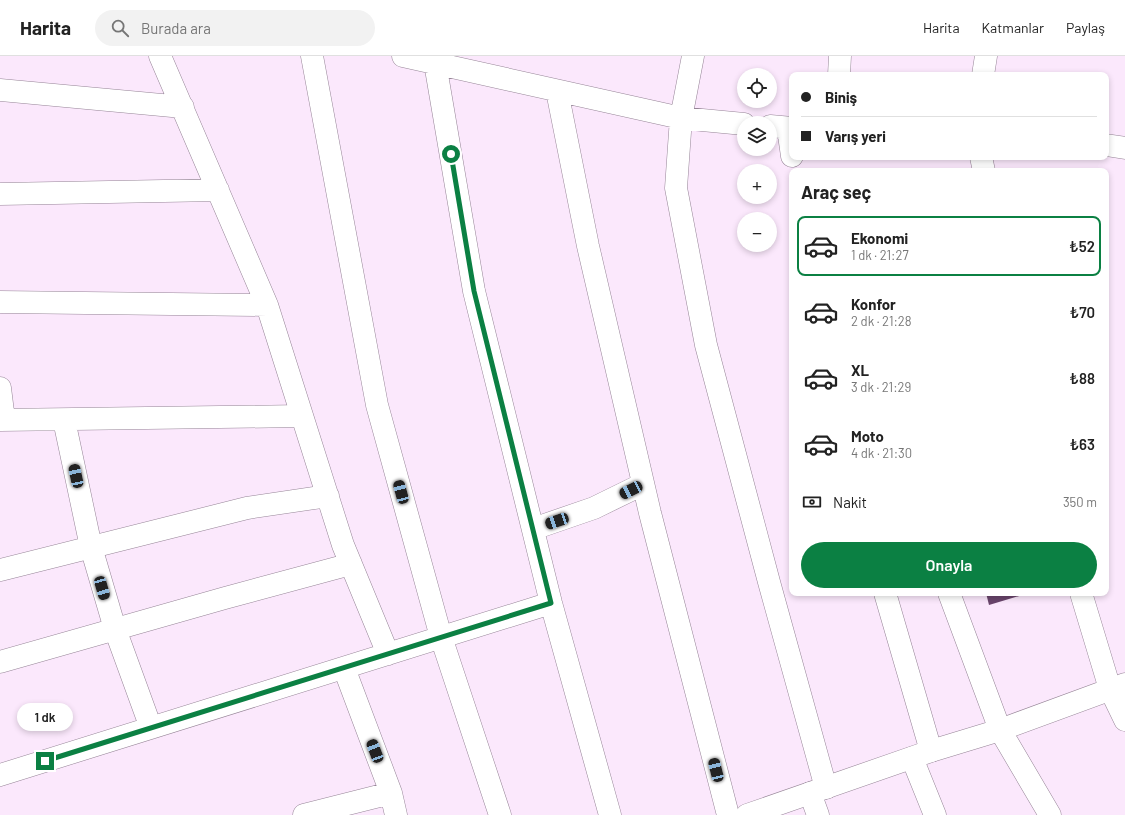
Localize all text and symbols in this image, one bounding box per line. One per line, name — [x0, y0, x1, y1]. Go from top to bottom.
search box — [95, 10, 375, 46]
text: Harita — [20, 16, 71, 39]
icon: search — [109, 17, 131, 39]
text: Burada ara — [141, 19, 211, 37]
text: Harita — [923, 19, 960, 36]
text: Katmanlar — [982, 19, 1044, 36]
text: Paylaş — [1066, 19, 1105, 36]
map controls — [737, 68, 777, 252]
button: locate — [737, 68, 777, 108]
text: Biniş — [825, 88, 857, 106]
button: layers — [737, 116, 777, 156]
text: Varış yeri — [825, 127, 886, 145]
route start — [442, 145, 460, 163]
button: + — [737, 164, 777, 204]
text: Araç seç — [801, 181, 871, 203]
button: − — [737, 212, 777, 252]
icon: car — [803, 228, 839, 264]
text: Ekonomi — [851, 229, 908, 247]
text: ₺52 — [1069, 237, 1095, 255]
text: 1 dk · 21:27 — [851, 247, 909, 263]
icon: car — [803, 294, 839, 330]
text: Konfor — [851, 295, 896, 313]
text: ₺70 — [1069, 303, 1095, 321]
text: 2 dk · 21:28 — [851, 313, 912, 329]
icon: car — [803, 360, 839, 396]
text: XL — [851, 361, 869, 379]
text: ₺88 — [1069, 369, 1095, 387]
text: 3 dk · 21:29 — [851, 379, 911, 395]
icon: car — [803, 426, 839, 462]
text: Moto — [851, 427, 884, 445]
text: ₺63 — [1069, 435, 1095, 453]
text: 4 dk · 21:30 — [851, 445, 912, 461]
car — [68, 463, 84, 489]
car — [392, 479, 410, 505]
car — [618, 479, 644, 501]
icon: cash — [801, 491, 823, 513]
text: Nakit — [833, 493, 867, 511]
text: 350 m — [1063, 494, 1097, 510]
car — [544, 511, 570, 531]
button: Onayla — [801, 542, 1097, 588]
car — [93, 575, 111, 601]
callout: 1 dk — [17, 703, 73, 731]
text: 1 dk — [34, 709, 56, 725]
car — [365, 738, 385, 764]
route end — [36, 752, 54, 770]
car — [707, 757, 725, 783]

